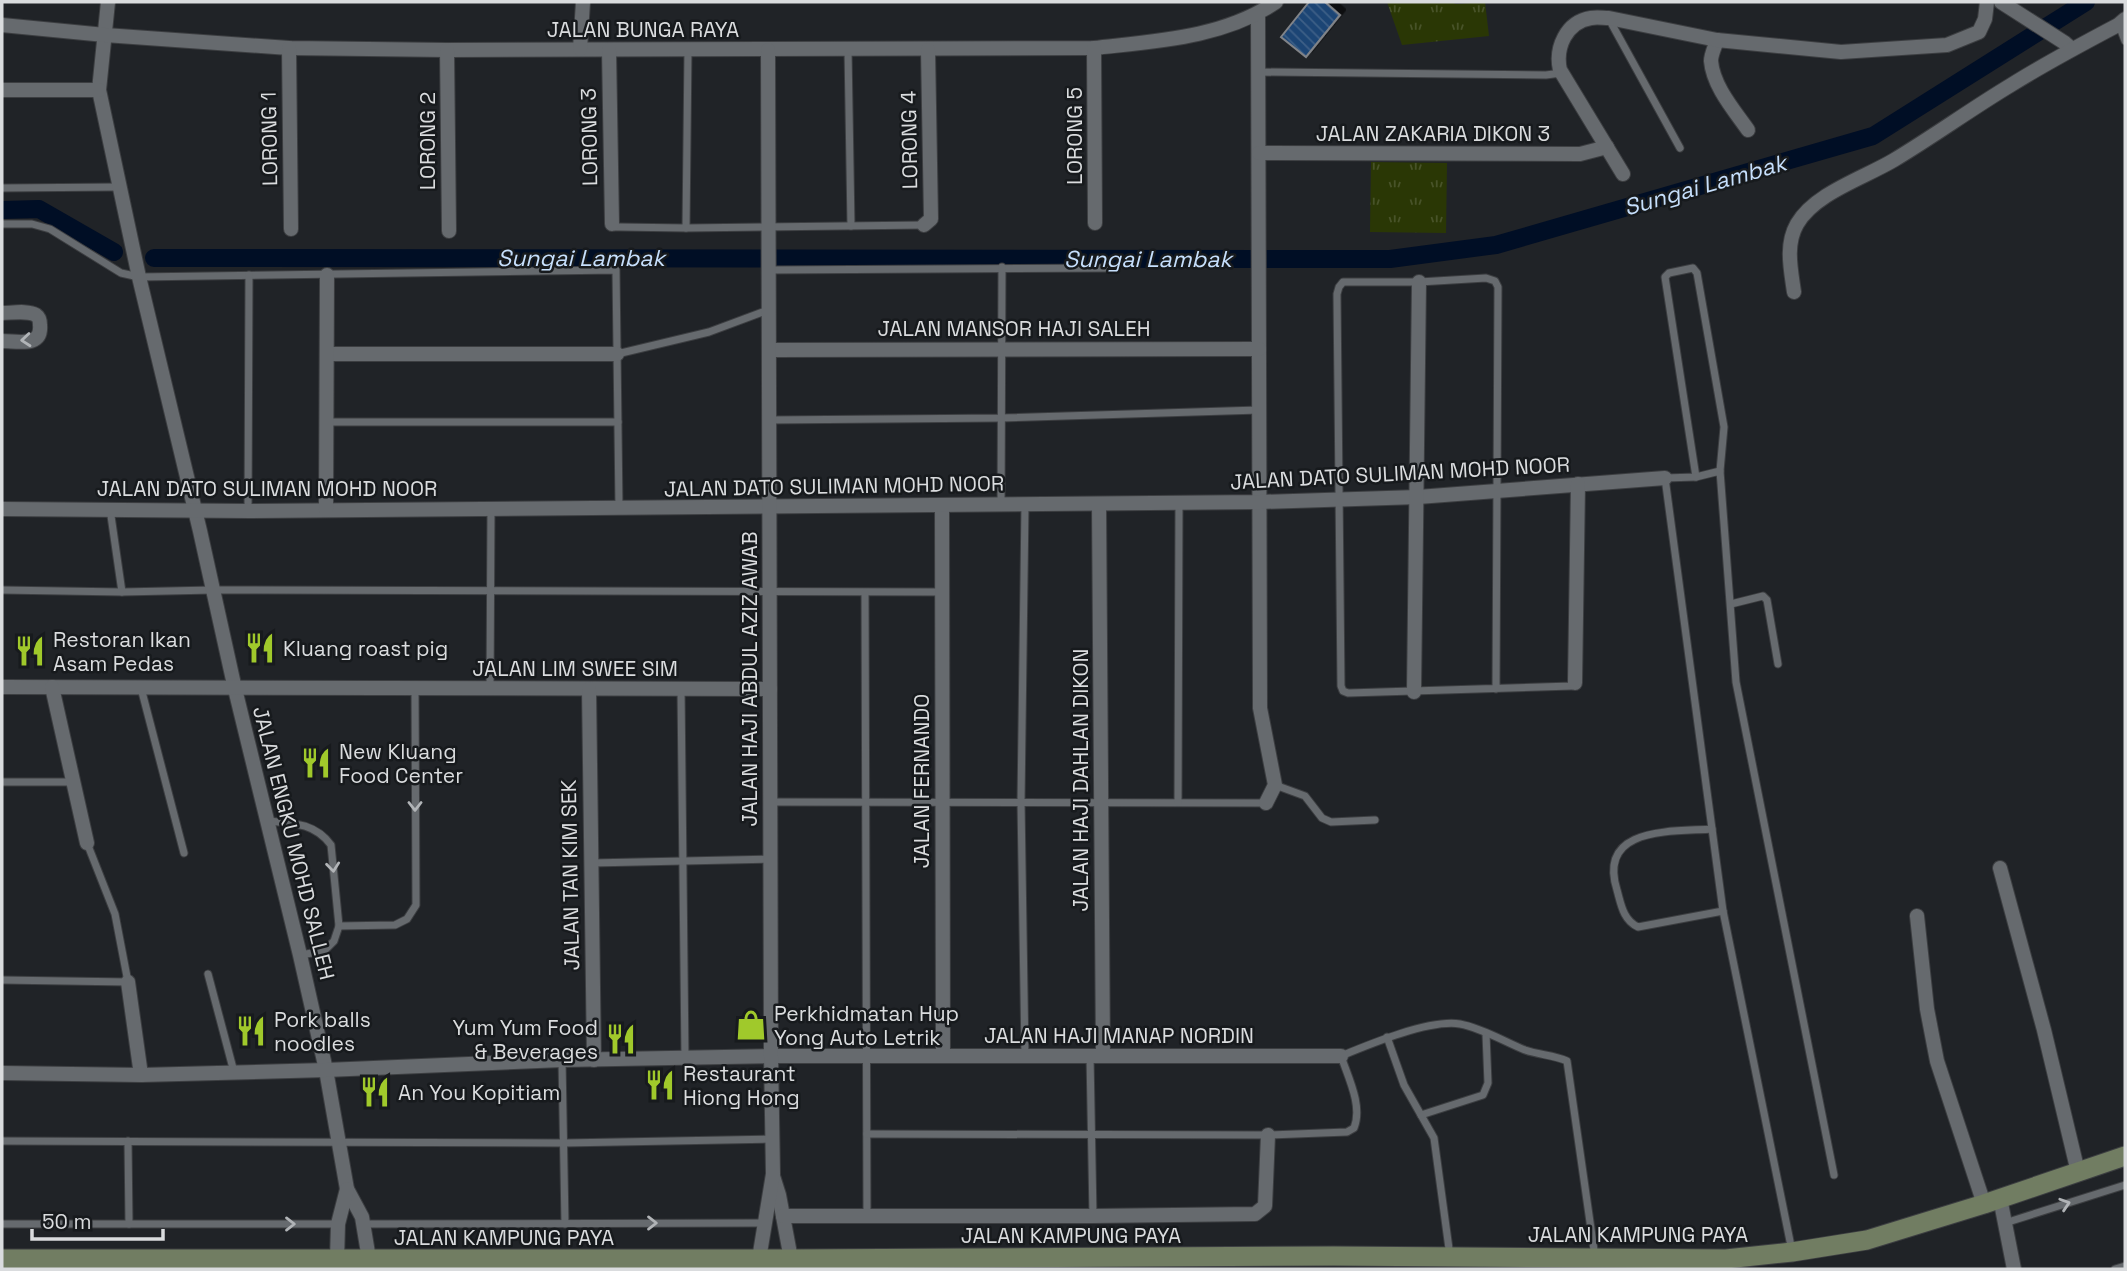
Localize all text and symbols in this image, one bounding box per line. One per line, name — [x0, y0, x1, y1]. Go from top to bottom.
street label: JALAN BUNGA RAYA — [547, 16, 739, 43]
street label: LORONG 5 — [1061, 87, 1088, 185]
street label: LORONG 3 — [575, 88, 603, 186]
street label: LORONG 4 — [895, 90, 923, 190]
street label: LORONG 1 — [255, 92, 283, 186]
street label: LORONG 2 — [414, 92, 441, 190]
street label: JALAN ZAKARIA DIKON 3 — [1316, 120, 1550, 147]
water label: Sungai Lambak — [1620, 147, 1792, 223]
water label: Sungai Lambak — [497, 243, 668, 273]
water label: Sungai Lambak — [1064, 244, 1235, 274]
street label: JALAN MANSOR HAJI SALEH — [877, 315, 1151, 342]
one-way arrow — [20, 332, 31, 347]
street label: JALAN DATO SULIMAN MOHD NOOR — [1229, 451, 1571, 495]
street label: JALAN DATO SULIMAN MOHD NOOR — [664, 470, 1004, 502]
street label: JALAN DATO SULIMAN MOHD NOOR — [97, 475, 437, 502]
street label: JALAN HAJI ABDUL AZIZ AWAB — [736, 531, 763, 827]
place label: Restoran Ikan Asam Pedas — [53, 626, 191, 677]
restaurant icon: Kluang roast pig — [243, 631, 277, 665]
restaurant icon: Restoran Ikan Asam Pedas — [13, 634, 47, 668]
place label: Kluang roast pig — [283, 635, 448, 662]
street label: JALAN HAJI DAHLAN DIKON — [1067, 648, 1094, 912]
street label: JALAN LIM SWEE SIM — [472, 655, 678, 682]
street label: JALAN FERNANDO — [908, 694, 935, 868]
street label: JALAN ENGKU MOHD SALLEH — [247, 704, 341, 982]
place label: New Kluang Food Center — [339, 738, 463, 789]
restaurant icon: New Kluang Food Center — [299, 746, 333, 780]
street label: JALAN TAN KIM SEK — [555, 779, 585, 971]
one-way arrow — [407, 801, 423, 812]
one-way arrow — [325, 862, 340, 873]
place label: Perkhidmatan Hup Yong Auto Letrik — [774, 1000, 959, 1051]
place label: Pork balls noodles — [274, 1006, 371, 1057]
shop icon: Perkhidmatan Hup Yong Auto Letrik — [734, 1008, 768, 1042]
restaurant icon: Pork balls noodles — [234, 1014, 268, 1048]
place label: Yum Yum Food & Beverages — [452, 1014, 598, 1065]
restaurant icon: Yum Yum Food & Beverages — [604, 1022, 638, 1056]
street label: JALAN HAJI MANAP NORDIN — [984, 1022, 1254, 1049]
place label: Restaurant Hiong Hong — [683, 1060, 800, 1111]
restaurant icon: Restaurant Hiong Hong — [643, 1068, 677, 1102]
restaurant icon: An You Kopitiam — [358, 1075, 392, 1109]
place label: An You Kopitiam — [398, 1079, 560, 1106]
scale bar — [32, 1198, 163, 1242]
one-way arrow — [2058, 1198, 2071, 1212]
text: 50 m — [42, 1208, 92, 1235]
one-way arrow — [647, 1215, 658, 1231]
one-way arrow — [286, 1216, 296, 1232]
street label: JALAN KAMPUNG PAYA — [1528, 1221, 1748, 1248]
street label: JALAN KAMPUNG PAYA — [961, 1222, 1181, 1249]
street label: JALAN KAMPUNG PAYA — [394, 1224, 614, 1251]

